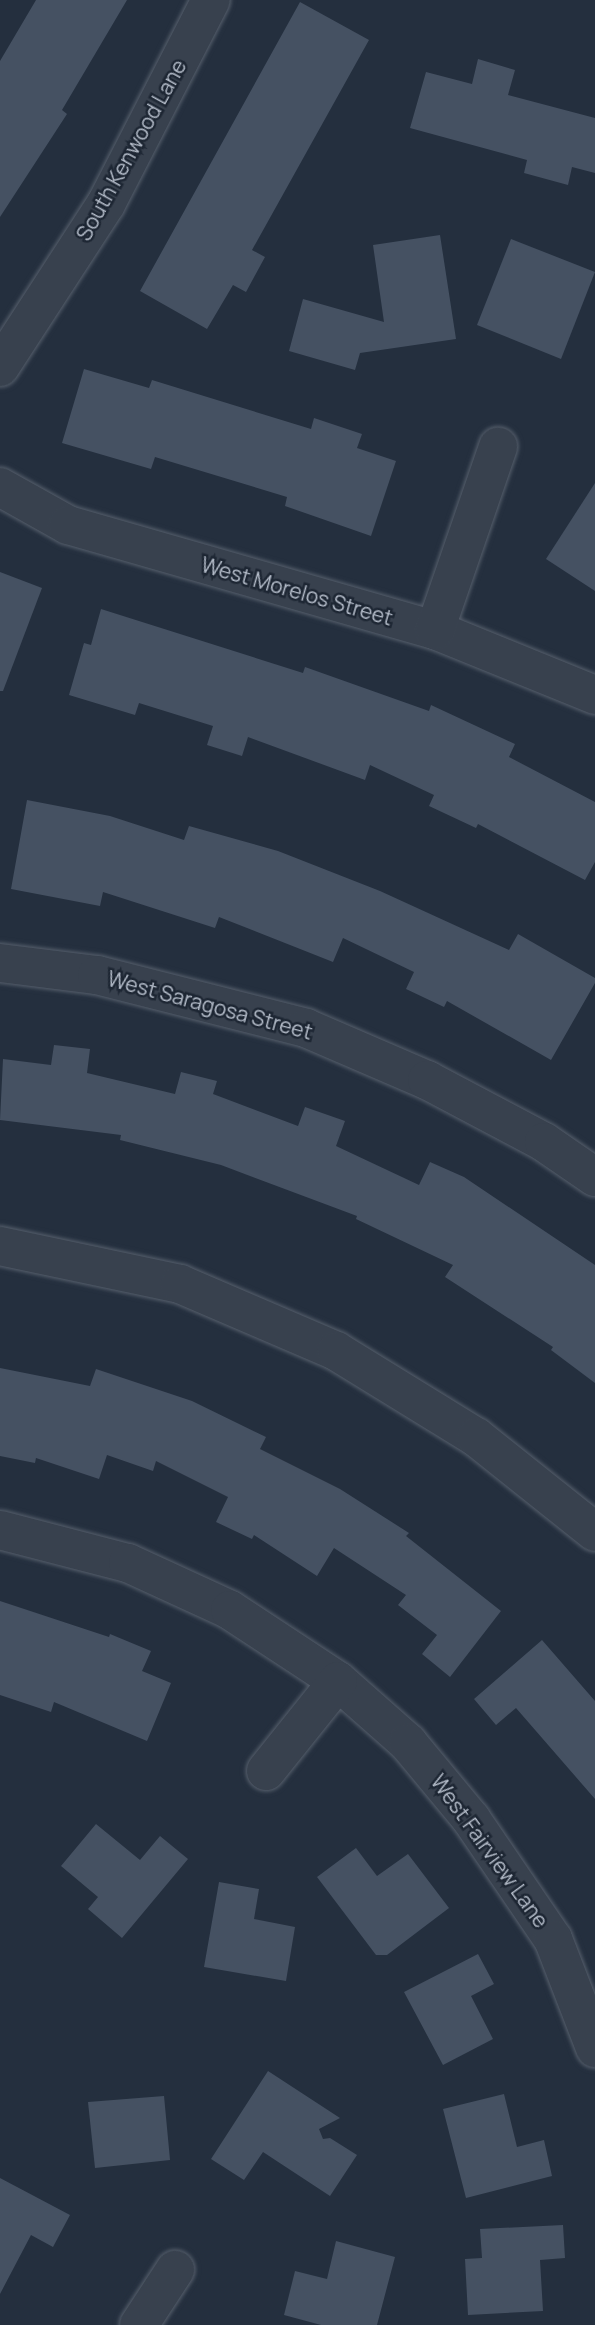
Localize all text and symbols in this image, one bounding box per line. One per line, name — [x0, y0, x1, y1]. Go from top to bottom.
street label: South Kenwood Lane — [71, 55, 191, 245]
street label: West Morelos Street — [198, 552, 396, 630]
street label: West Saragosa Street — [105, 966, 315, 1044]
street label: West Fairview Lane — [426, 1769, 554, 1933]

